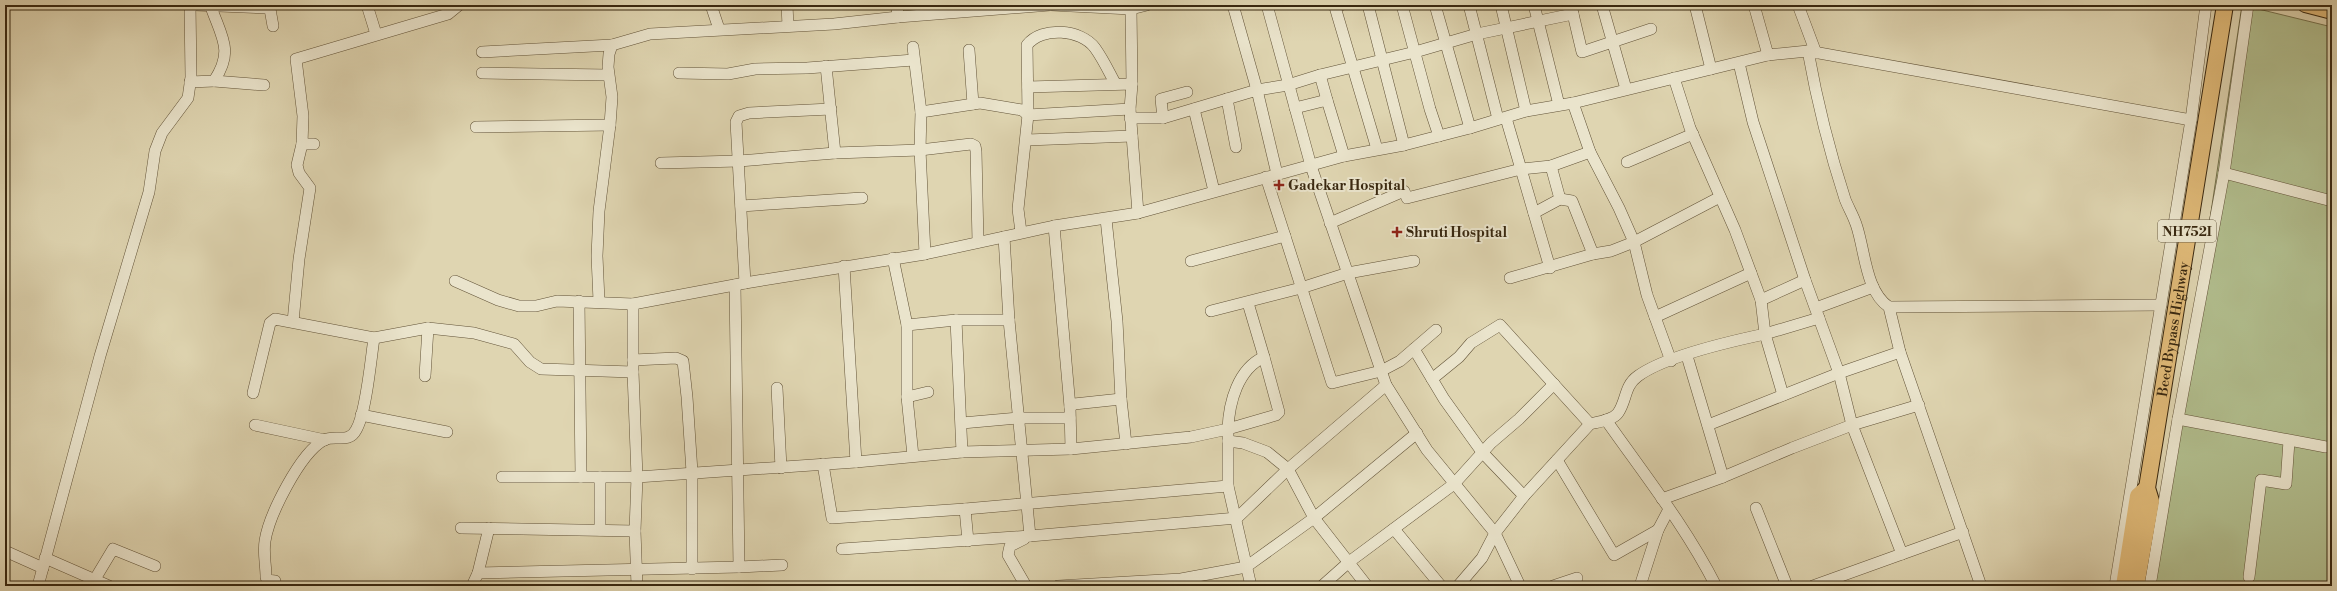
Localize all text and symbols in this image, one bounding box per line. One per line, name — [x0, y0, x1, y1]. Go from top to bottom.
place label: Gadekar Hospital — [1288, 177, 1406, 195]
marker: Gadekar Hospital — [1273, 179, 1285, 191]
road number: NH752I — [2158, 220, 2216, 242]
place label: Shruti Hospital — [1406, 224, 1507, 242]
marker: Shruti Hospital — [1391, 226, 1403, 238]
street label: Beed Bypass Highway — [2154, 260, 2193, 399]

